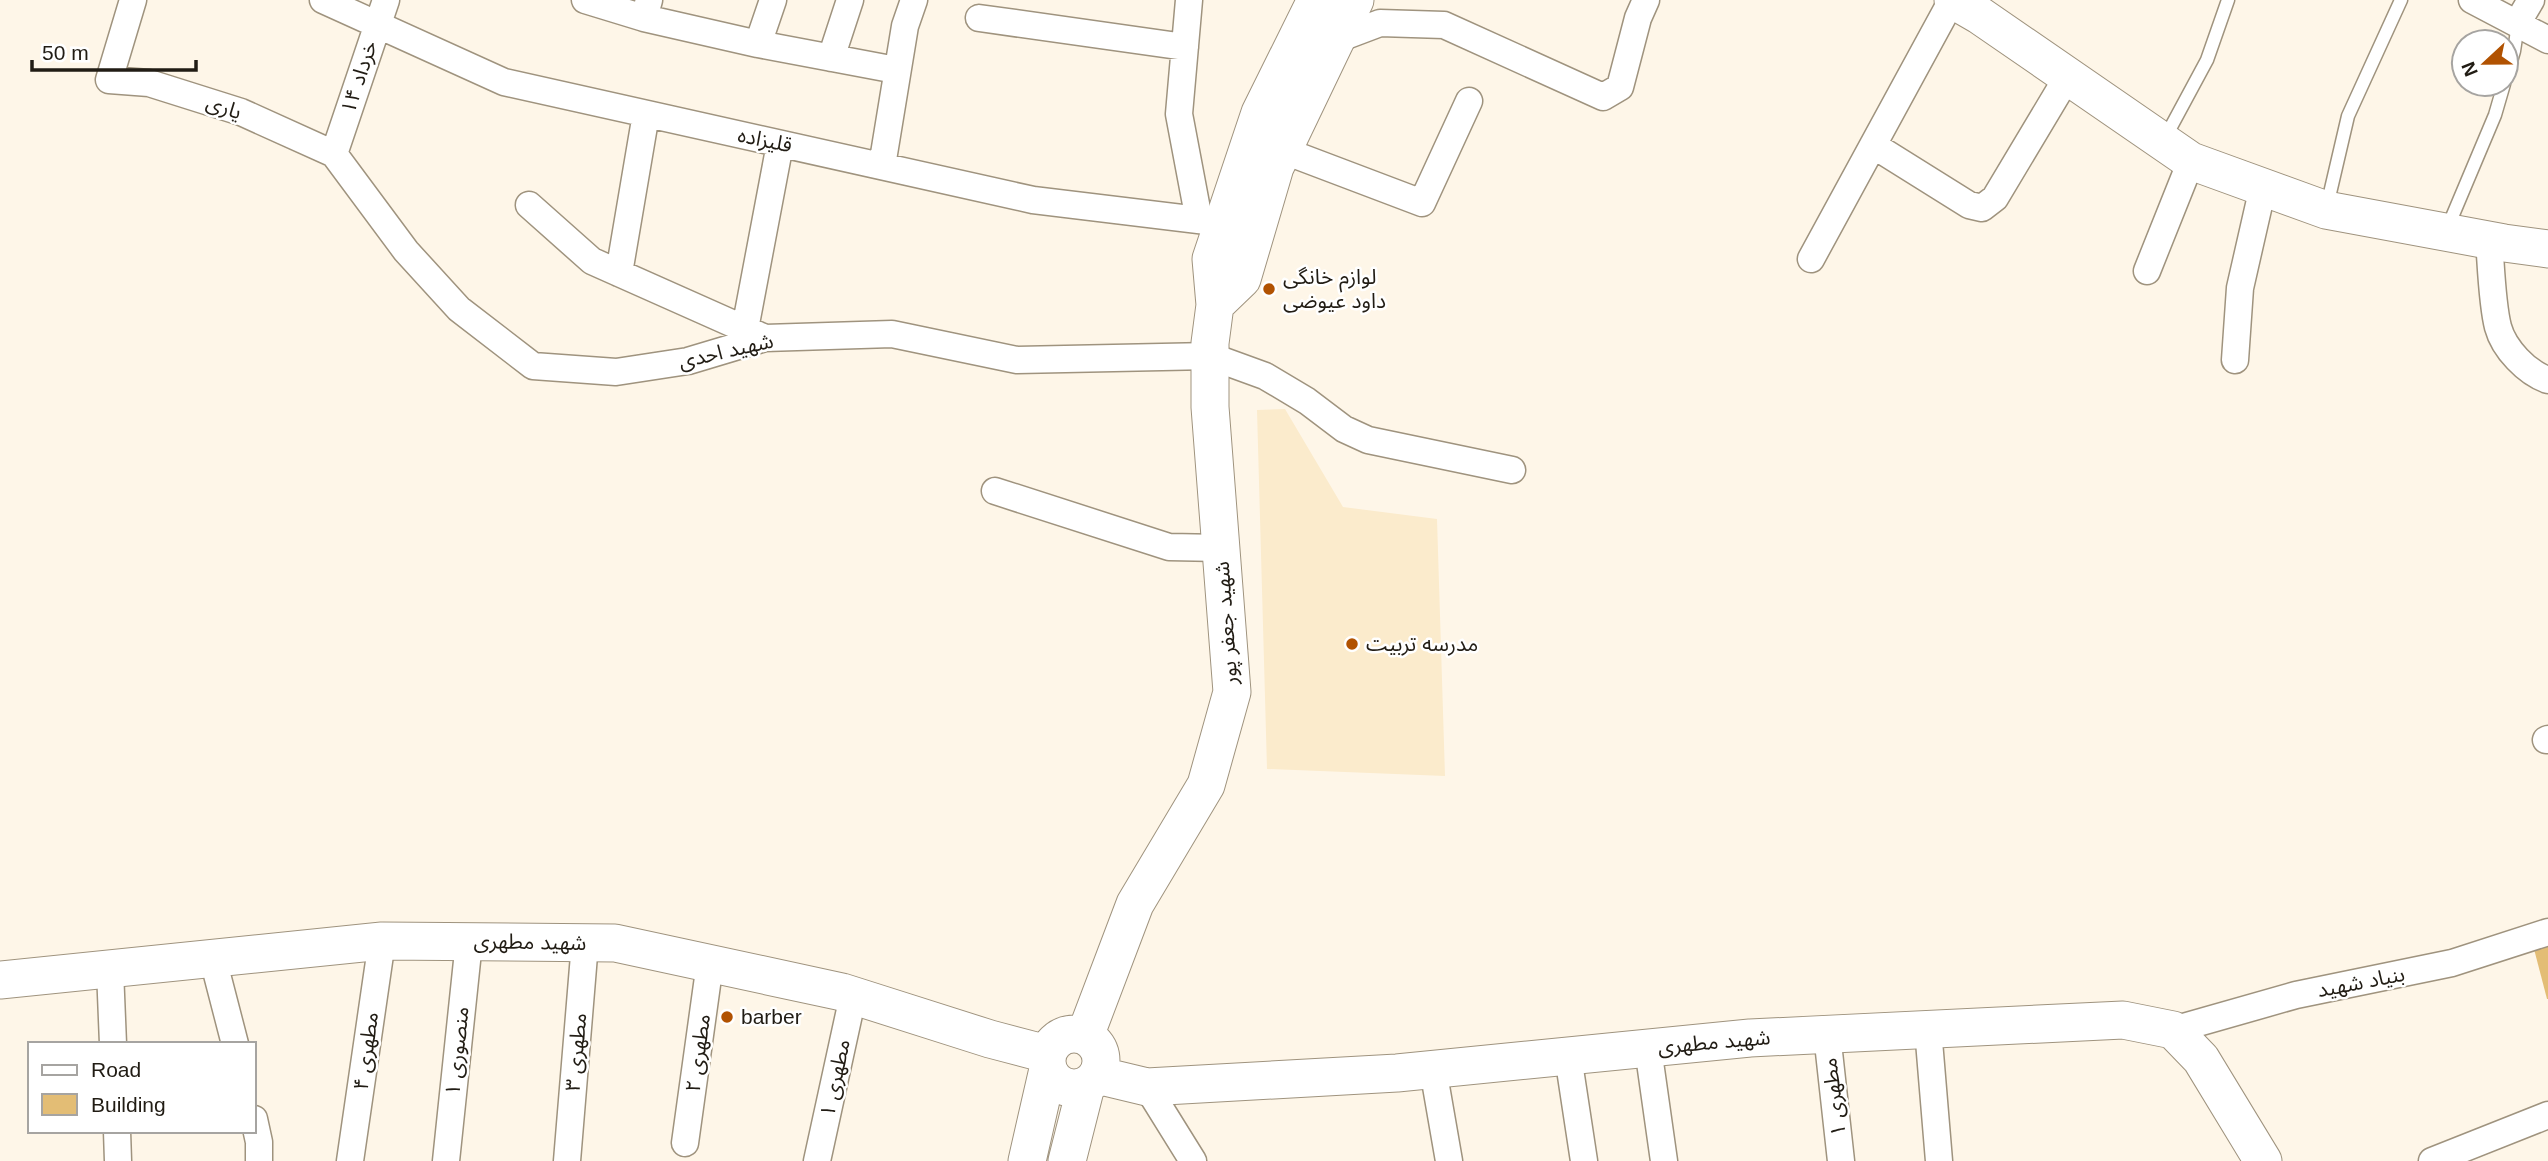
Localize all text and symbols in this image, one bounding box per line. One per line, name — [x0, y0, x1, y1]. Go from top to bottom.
scale bar — [32, 28, 196, 72]
north arrow — [2450, 28, 2520, 98]
street label: ۱۴ خرداد — [336, 38, 382, 116]
text: 50 m — [42, 41, 89, 64]
text: N — [2457, 59, 2482, 79]
street label: یاری — [203, 90, 245, 124]
street label: قلیزاده — [736, 123, 794, 157]
place label: لوازم خانگی داود عیوضی — [1283, 265, 1386, 313]
marker: لوازم خانگی داود عیوضی — [1261, 281, 1277, 297]
street label: شهید احدی — [676, 328, 776, 374]
street label: شهید جعفر پور — [1210, 560, 1244, 687]
place label: مدرسه تربیت — [1366, 632, 1478, 656]
marker: مدرسه تربیت — [1344, 636, 1360, 652]
street label: شهید مطهری — [473, 929, 587, 955]
street label: بنیاد شهید — [2315, 962, 2407, 1002]
street label: منصوری ۱ — [440, 1005, 474, 1097]
place label: barber — [741, 1005, 802, 1028]
marker: barber — [719, 1009, 735, 1025]
street label: مطهری ۴ — [349, 1010, 383, 1092]
street label: مطهری ۳ — [561, 1012, 591, 1092]
street label: مطهری ۲ — [681, 1012, 715, 1094]
street label: شهید مطهری — [1657, 1025, 1771, 1059]
street label: مطهری ۱ — [815, 1037, 855, 1119]
legend — [28, 1042, 256, 1133]
street label: مطهری ۱ — [1817, 1056, 1851, 1138]
text: Road — [91, 1058, 141, 1081]
text: Building — [91, 1093, 166, 1116]

